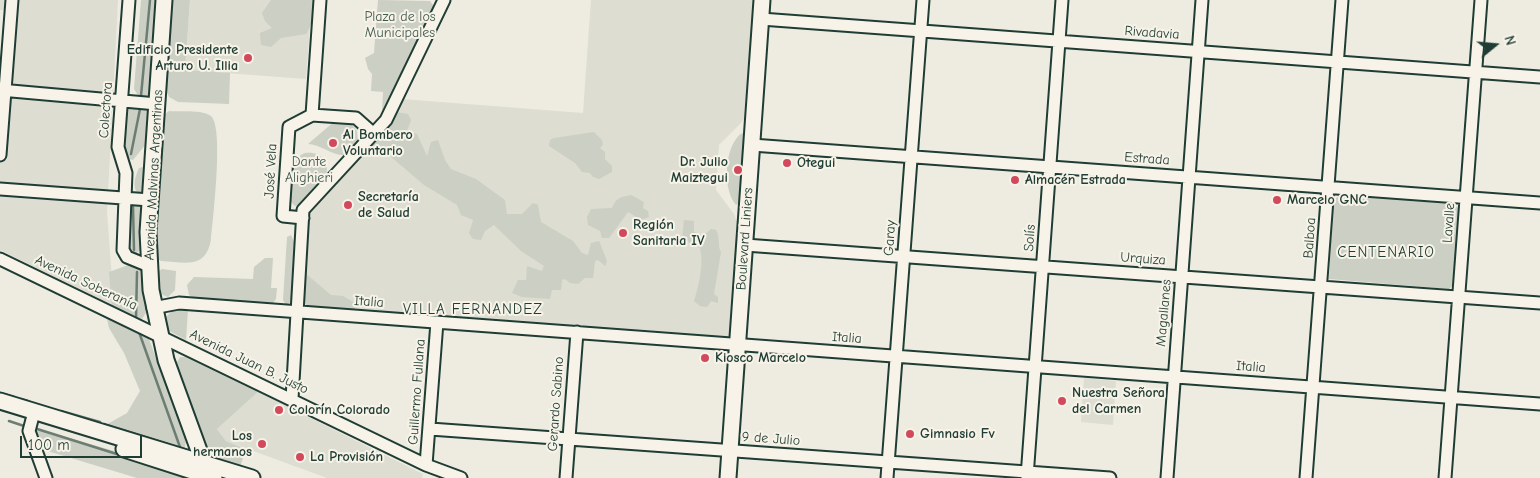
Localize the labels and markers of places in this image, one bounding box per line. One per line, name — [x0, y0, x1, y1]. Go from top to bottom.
place label: Edificio Presidente Arturo U. Illia — [127, 42, 238, 74]
marker: Edificio Presidente Arturo U. Illia — [242, 52, 254, 64]
place label: Al Bombero Voluntario — [343, 127, 413, 160]
marker: Al Bombero Voluntario — [327, 137, 339, 149]
place label: Dr. Julio Maiztegui — [671, 154, 728, 186]
place label: Otegui — [797, 155, 835, 171]
marker: Otegui — [781, 157, 793, 169]
marker: Dr. Julio Maiztegui — [732, 164, 744, 176]
place label: Almacén Estrada — [1025, 172, 1126, 188]
marker: Almacén Estrada — [1009, 174, 1021, 186]
place label: Secretaría de Salud — [358, 189, 419, 222]
place label: Marcelo GNC — [1287, 192, 1367, 208]
marker: Marcelo GNC — [1271, 194, 1283, 206]
marker: Secretaría de Salud — [342, 199, 354, 211]
place label: Región Sanitaria IV — [633, 217, 704, 250]
marker: Región Sanitaria IV — [617, 227, 629, 239]
place label: Kiosco Marcelo — [715, 350, 806, 366]
marker: Kiosco Marcelo — [699, 352, 711, 364]
place label: Nuestra Señora del Carmen — [1072, 385, 1165, 418]
marker: Nuestra Señora del Carmen — [1056, 395, 1068, 407]
place label: Colorín Colorado — [289, 402, 390, 418]
marker: Colorín Colorado — [273, 404, 285, 416]
place label: Gimnasio Fv — [920, 426, 995, 442]
place label: Los hermanos — [193, 428, 252, 461]
marker: Gimnasio Fv — [904, 428, 916, 440]
marker: Los hermanos — [256, 438, 268, 450]
place label: La Provisión — [310, 449, 383, 465]
marker: La Provisión — [294, 451, 306, 463]

